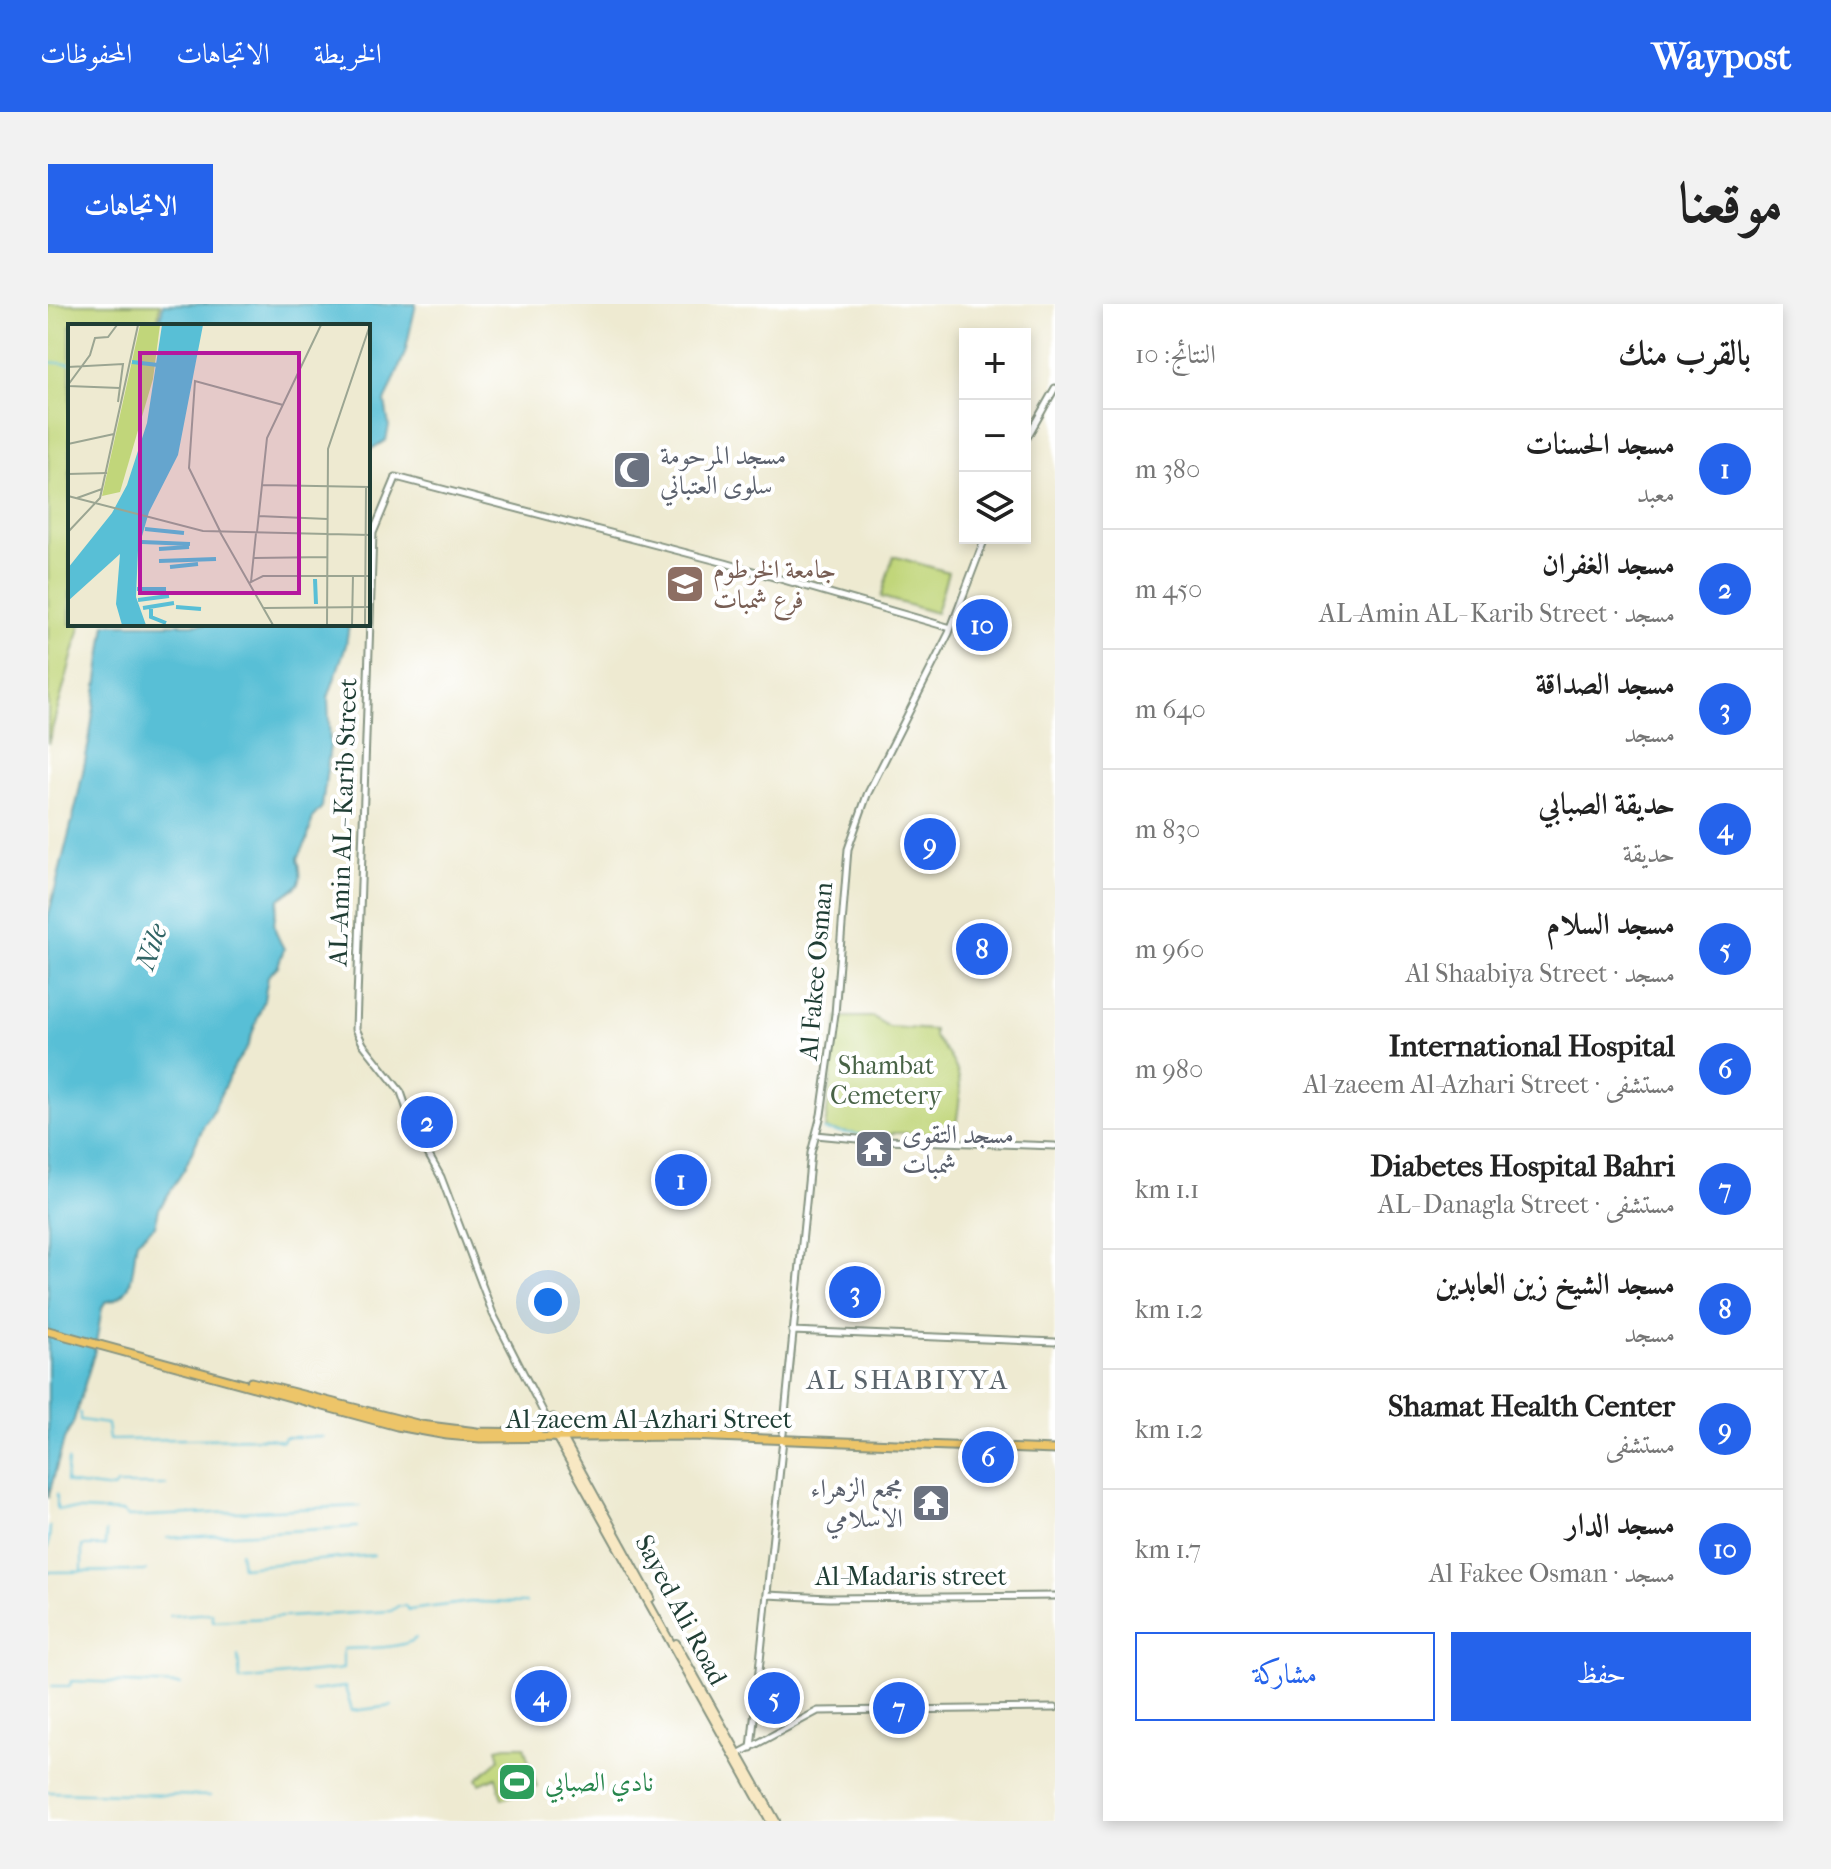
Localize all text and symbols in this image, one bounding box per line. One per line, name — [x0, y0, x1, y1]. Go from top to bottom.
text: Waypost — [1652, 34, 1791, 79]
text: المحفوظات — [40, 37, 132, 70]
text: الاتجاهات — [176, 37, 270, 70]
text: الخريطة — [314, 37, 382, 70]
button: الاتجاهات — [48, 164, 213, 253]
text: موقعنا — [1678, 171, 1783, 236]
inset map — [68, 324, 370, 626]
map controls — [959, 328, 1031, 544]
button: + — [959, 328, 1031, 400]
text: بالقرب منك — [1618, 333, 1751, 373]
text: النتائج: 10 — [1135, 339, 1216, 370]
button: − — [959, 400, 1031, 472]
text: مسجد الحسنات — [1525, 427, 1675, 462]
place label: مسجد المرحومة سلوى العتباني — [660, 440, 786, 507]
mosque icon: مسجد المرحومة سلوى العتباني — [611, 449, 653, 491]
text: 380 m — [1135, 454, 1200, 485]
text: 1 — [1720, 454, 1730, 485]
button: layers — [959, 472, 1031, 544]
text: معبد — [1637, 478, 1675, 509]
text: مسجد الغفران — [1542, 547, 1675, 582]
place label: جامعة الخرطوم فرع شمبات — [713, 554, 836, 621]
school or university icon: جامعة الخرطوم فرع شمبات — [664, 563, 706, 605]
text: 450 m — [1135, 574, 1202, 605]
text: 2 — [1718, 574, 1732, 605]
pin: 10 — [956, 595, 1008, 655]
text: مسجد · AL-Amin AL- Karib Street — [1319, 598, 1675, 629]
text: مسجد الصداقة — [1535, 667, 1675, 702]
street label: AL-Amin AL- Karib Street — [322, 677, 364, 968]
text: 640 m — [1135, 694, 1206, 725]
text: 3 — [1720, 694, 1730, 725]
text: مسجد — [1624, 718, 1675, 749]
text: حديقة الصبابي — [1538, 787, 1675, 822]
pin: 9 — [904, 814, 956, 874]
text: 830 m — [1135, 814, 1200, 845]
text: 4 — [1717, 814, 1733, 845]
text: حديقة — [1622, 838, 1675, 869]
street label: Al Fakee Osman — [793, 881, 839, 1062]
text: مسجد السلام — [1547, 907, 1675, 942]
water label: Nile — [128, 919, 174, 975]
pin: 8 — [956, 919, 1008, 979]
text: 960 m — [1135, 934, 1204, 965]
text: 5 — [1719, 934, 1731, 965]
text: مسجد · Al Shaabiya Street — [1405, 958, 1675, 989]
text: International Hospital — [1389, 1029, 1675, 1064]
park label: Shambat Cemetery — [830, 1050, 943, 1111]
text: 980 m — [1135, 1054, 1203, 1085]
text: 6 — [1718, 1054, 1732, 1085]
text: مستشفى · Al-zaeem Al-Azhari Street — [1303, 1069, 1675, 1100]
pin: 2 — [401, 1092, 453, 1152]
place label: مسجد التقوى شمبات — [902, 1119, 1014, 1180]
temple icon: مسجد التقوى شمبات — [853, 1128, 895, 1170]
text: Diabetes Hospital Bahri — [1370, 1149, 1675, 1184]
pin: 1 — [655, 1150, 707, 1210]
text: 1.1 km — [1135, 1174, 1199, 1205]
text: 7 — [1719, 1174, 1731, 1205]
text: مستشفى · AL- Danagla Street — [1378, 1189, 1675, 1220]
pin: 3 — [829, 1262, 881, 1322]
text: مسجد الشيخ زين العابدين — [1435, 1267, 1675, 1302]
your location — [528, 1282, 568, 1322]
text: 1.2 km — [1135, 1294, 1203, 1325]
text: 8 — [1718, 1294, 1732, 1325]
text: مسجد — [1624, 1318, 1675, 1349]
district label: AL SHABIYYA — [805, 1363, 1010, 1396]
text: Shamat Health Center — [1388, 1389, 1675, 1424]
street label: Al-zaeem Al-Azhari Street — [505, 1404, 793, 1435]
text: 1.2 km — [1135, 1414, 1203, 1445]
text: 9 — [1718, 1414, 1732, 1445]
pin: 6 — [962, 1427, 1014, 1487]
text: مستشفى — [1606, 1429, 1675, 1460]
place label: مجمع الزهراء الاسلامي — [811, 1473, 903, 1540]
temple icon: مجمع الزهراء الاسلامي — [910, 1482, 952, 1524]
text: مسجد الدار — [1566, 1507, 1675, 1542]
street label: Sayed Ali Road — [628, 1529, 734, 1691]
text: 1.7 km — [1135, 1534, 1201, 1565]
text: 10 — [1713, 1534, 1737, 1565]
text: مسجد · Al Fakee Osman — [1429, 1558, 1675, 1589]
street label: Al-Madaris street — [814, 1561, 1007, 1592]
button: مشاركة — [1135, 1632, 1435, 1721]
button: حفظ — [1451, 1632, 1751, 1721]
pin: 4 — [515, 1666, 567, 1726]
pin: 5 — [748, 1668, 800, 1728]
pin: 7 — [873, 1678, 925, 1738]
sports icon: نادي الصبابي — [496, 1761, 538, 1803]
place label: نادي الصبابي — [545, 1767, 653, 1804]

